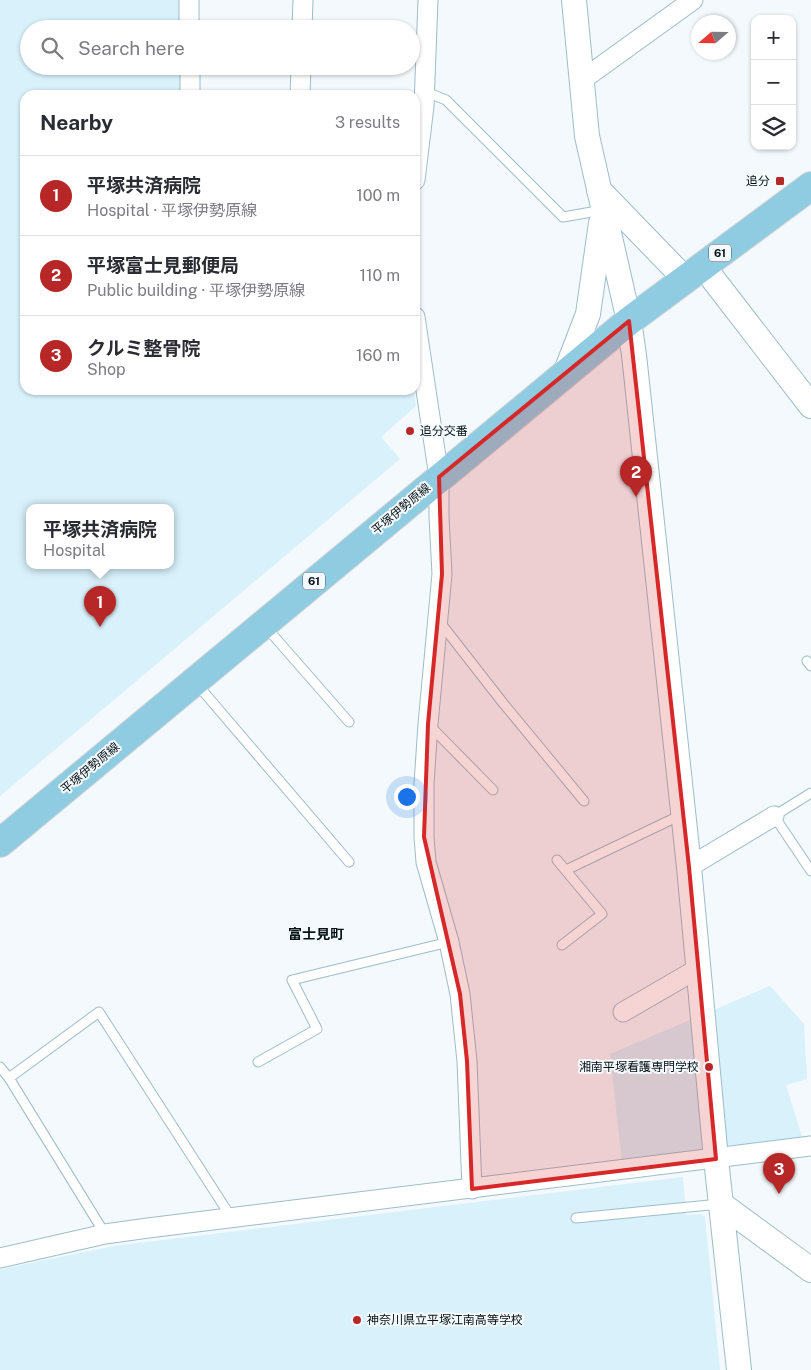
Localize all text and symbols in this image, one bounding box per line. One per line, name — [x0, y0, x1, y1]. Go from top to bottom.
north arrow — [691, 15, 736, 60]
map controls — [751, 15, 796, 150]
button: + — [751, 15, 796, 60]
search box — [20, 20, 420, 75]
icon: search — [38, 34, 66, 62]
text: Search here — [78, 37, 185, 59]
button: − — [751, 60, 796, 105]
button: layers — [751, 105, 796, 150]
text: Nearby — [40, 110, 113, 135]
text: 3 results — [335, 113, 400, 132]
text: 平塚共済病院 — [87, 174, 201, 196]
place label: 追分 — [746, 174, 770, 188]
marker: 追分 — [774, 175, 786, 187]
text: 1 — [53, 186, 59, 205]
text: 100 m — [356, 186, 400, 205]
text: Hospital · 平塚伊勢原線 — [87, 201, 257, 220]
road number: 61 — [709, 244, 731, 262]
text: 平塚富士見郵便局 — [87, 254, 239, 276]
text: 2 — [51, 266, 61, 285]
text: 110 m — [359, 266, 400, 285]
text: Public building · 平塚伊勢原線 — [87, 281, 305, 300]
text: クルミ整骨院 — [87, 337, 200, 359]
text: 3 — [51, 346, 61, 365]
text: 160 m — [356, 346, 400, 365]
text: Shop — [87, 360, 126, 379]
place label: 追分交番 — [420, 424, 468, 438]
marker: 追分交番 — [404, 425, 416, 437]
pin: 2 — [620, 456, 652, 497]
street label: 平塚伊勢原線 — [369, 480, 433, 538]
popup — [26, 504, 174, 569]
text: 平塚共済病院 — [43, 518, 157, 540]
text: Hospital — [43, 541, 106, 560]
road number: 61 — [303, 572, 325, 590]
pin: 1 — [84, 586, 116, 627]
street label: 平塚伊勢原線 — [58, 739, 122, 797]
your location — [394, 784, 420, 810]
district label: 富士見町 — [288, 926, 344, 942]
place label: 湘南平塚看護専門学校 — [579, 1060, 699, 1074]
marker: 湘南平塚看護専門学校 — [703, 1061, 715, 1073]
pin: 3 — [763, 1153, 795, 1194]
place label: 神奈川県立平塚江南高等学校 — [367, 1313, 523, 1327]
marker: 神奈川県立平塚江南高等学校 — [351, 1314, 363, 1326]

